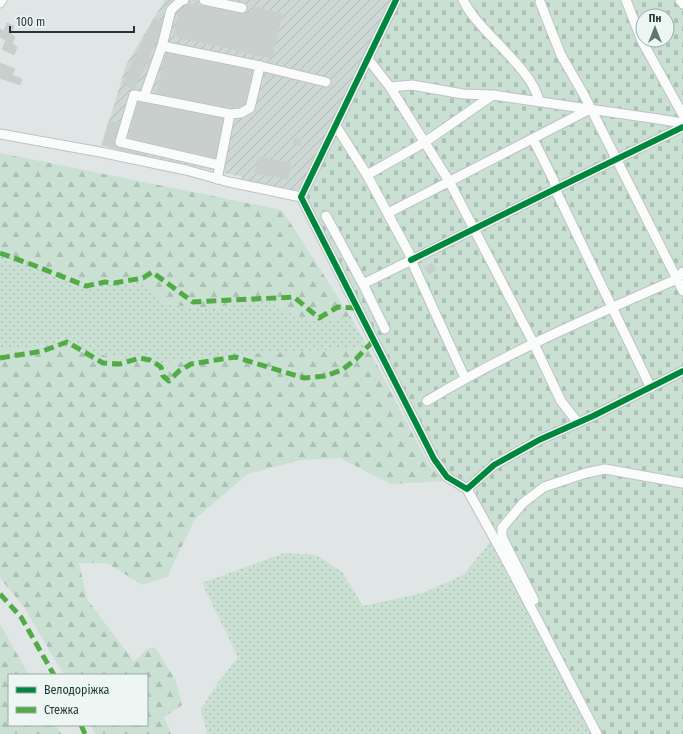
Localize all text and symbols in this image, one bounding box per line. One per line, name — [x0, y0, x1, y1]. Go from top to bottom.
scale bar — [10, 8, 134, 34]
north arrow — [635, 8, 675, 48]
text: Пн — [649, 12, 661, 25]
text: 100 m — [16, 15, 45, 29]
legend — [8, 674, 148, 726]
text: Велодоріжка — [44, 683, 110, 697]
text: Стежка — [44, 703, 79, 717]

